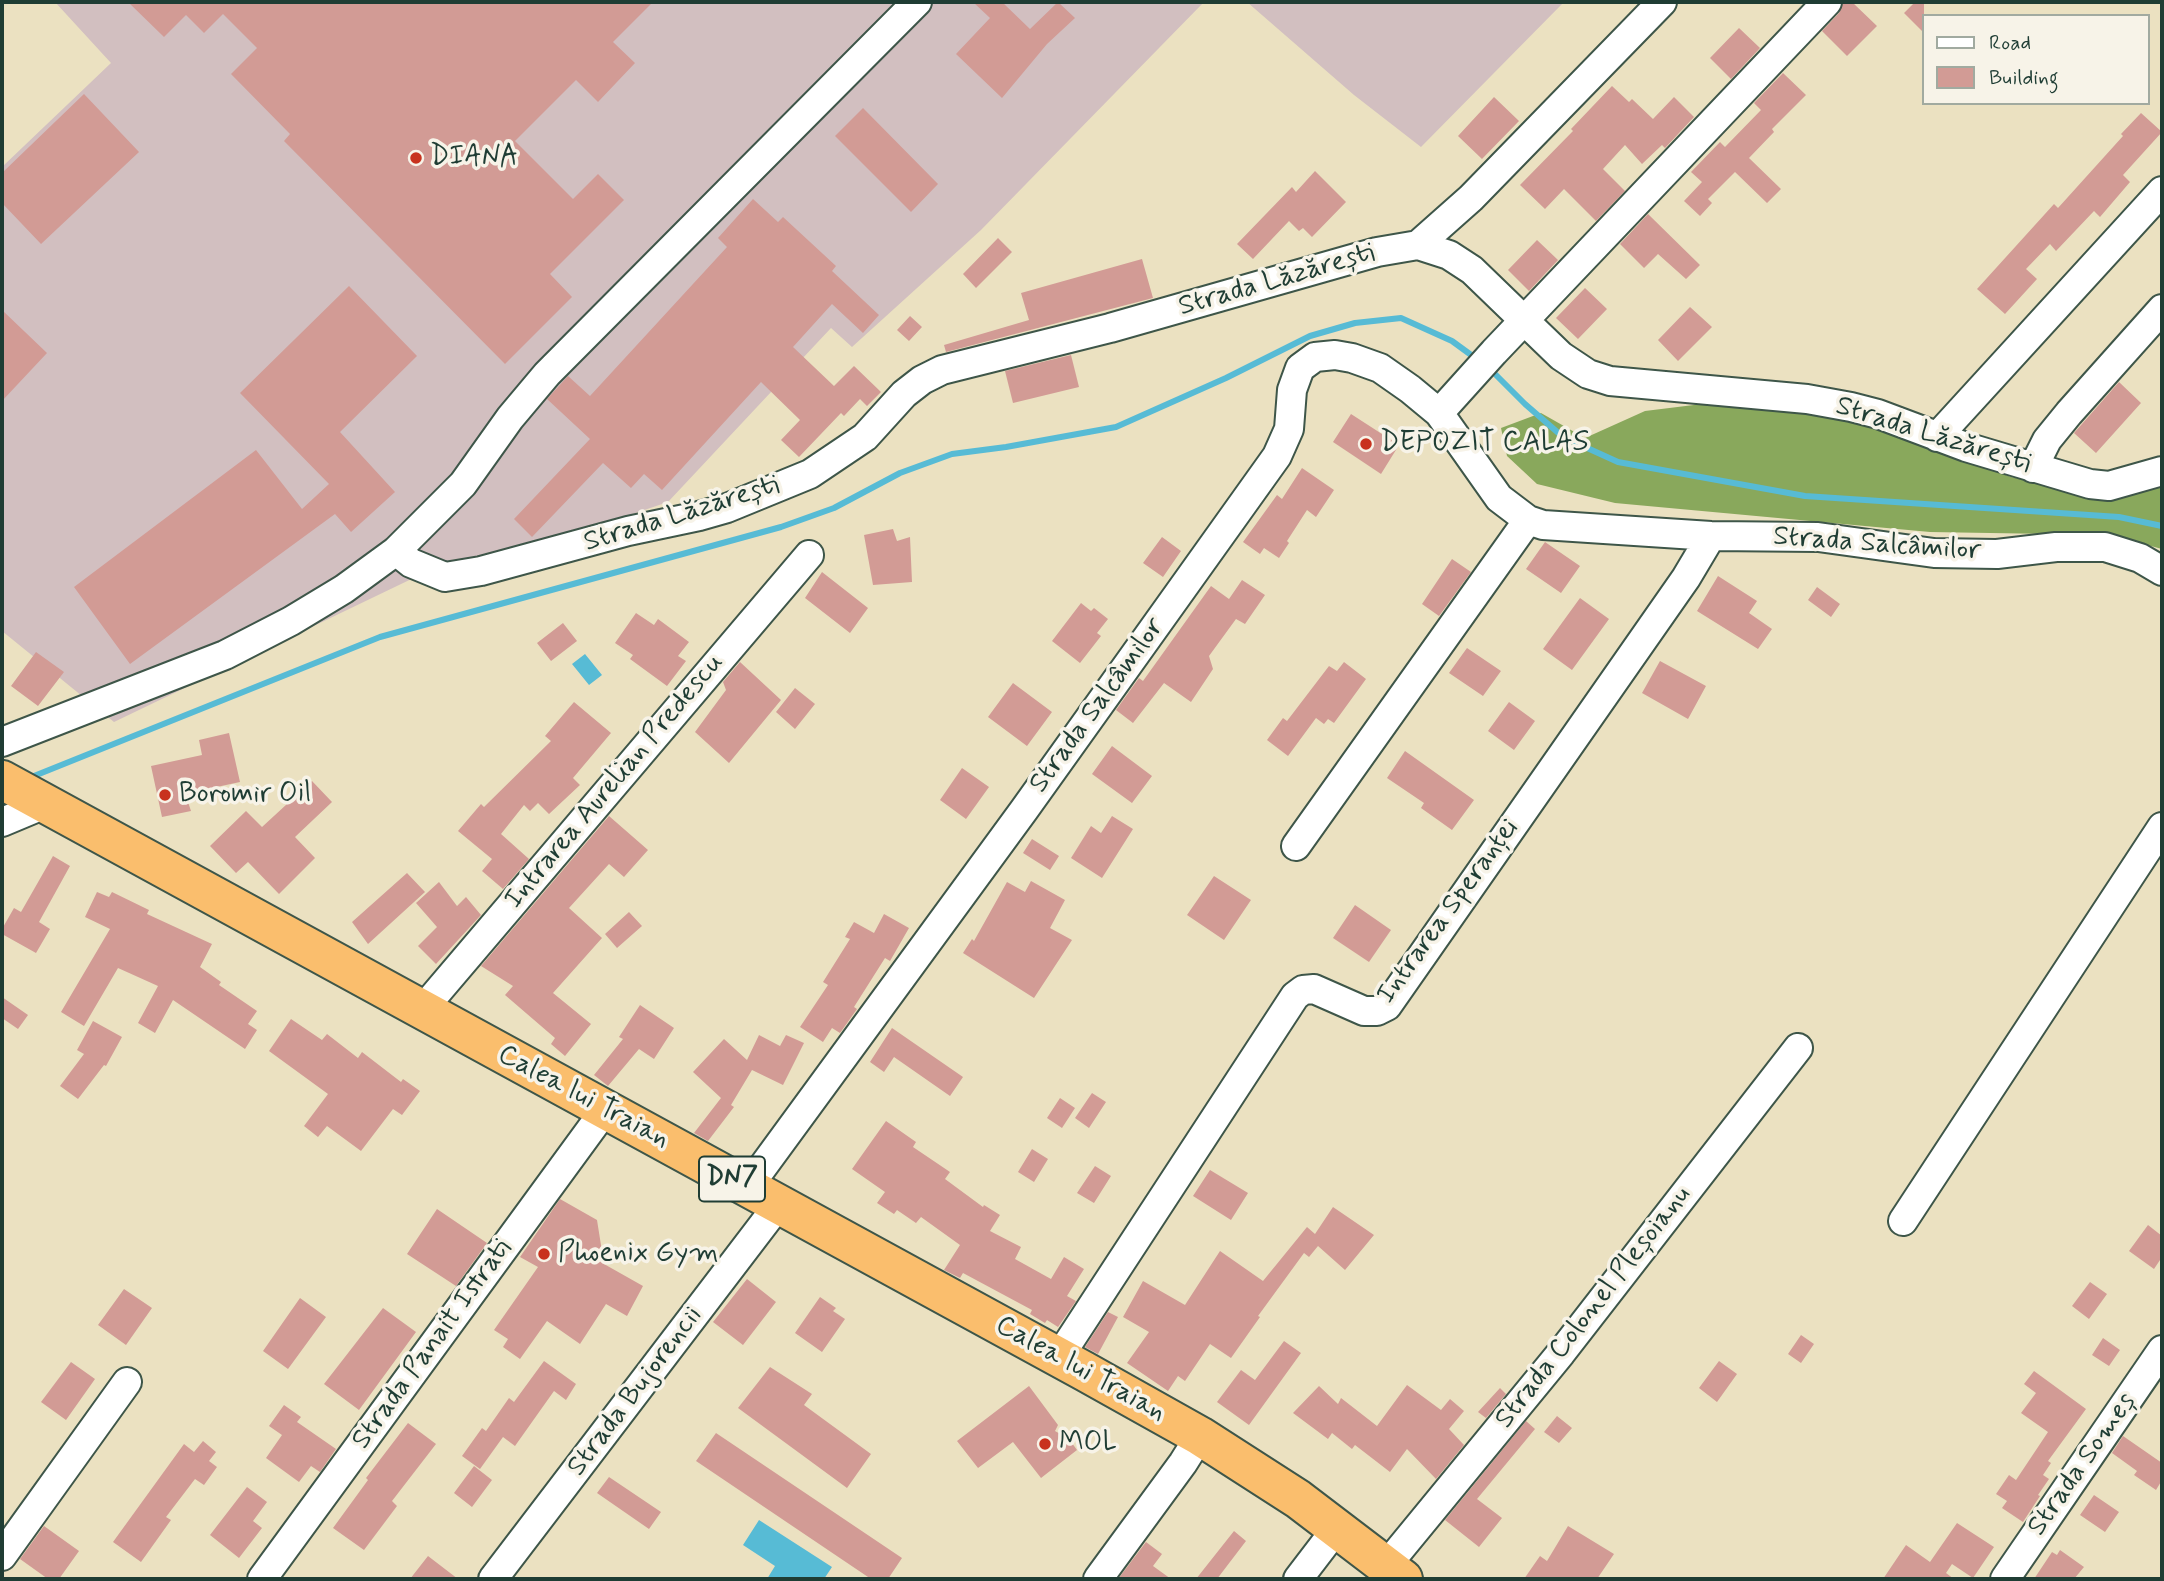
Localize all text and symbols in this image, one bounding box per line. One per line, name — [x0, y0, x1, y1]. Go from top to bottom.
legend — [1923, 14, 2150, 105]
text: Road — [1989, 29, 2031, 57]
text: Building — [1989, 64, 2059, 92]
place label: DIANA — [430, 141, 518, 175]
marker: DIANA — [408, 150, 424, 166]
street label: Strada Lăzărești — [1175, 237, 1379, 325]
street label: Strada Lăzărești — [1831, 390, 2035, 482]
place label: DEPOZIT CALAS — [1380, 427, 1589, 461]
marker: DEPOZIT CALAS — [1358, 436, 1374, 452]
street label: Strada Lăzărești — [580, 469, 784, 561]
street label: Strada Salcâmilor — [1772, 521, 1982, 569]
street label: Strada Salcâmilor — [1023, 612, 1173, 800]
street label: Intrarea Aurelian Predescu — [498, 647, 732, 917]
place label: Boromir Oil — [179, 778, 311, 812]
marker: Boromir Oil — [157, 787, 173, 803]
street label: Intrarea Speranței — [1371, 813, 1527, 1011]
street label: Calea lui Traian — [491, 1039, 675, 1157]
road number: DN7 — [699, 1156, 765, 1202]
street label: Strada Colonel Pleșoianu — [1489, 1180, 1699, 1436]
street label: Strada Panait Istrati — [346, 1234, 520, 1456]
place label: Phoenix Gym — [558, 1237, 719, 1271]
marker: Phoenix Gym — [536, 1246, 552, 1262]
street label: Strada Bujorencii — [561, 1300, 711, 1484]
street label: Calea lui Traian — [989, 1309, 1171, 1431]
street label: Strada Someș — [2021, 1387, 2145, 1543]
place label: MOL — [1059, 1427, 1117, 1461]
marker: MOL — [1037, 1436, 1053, 1452]

